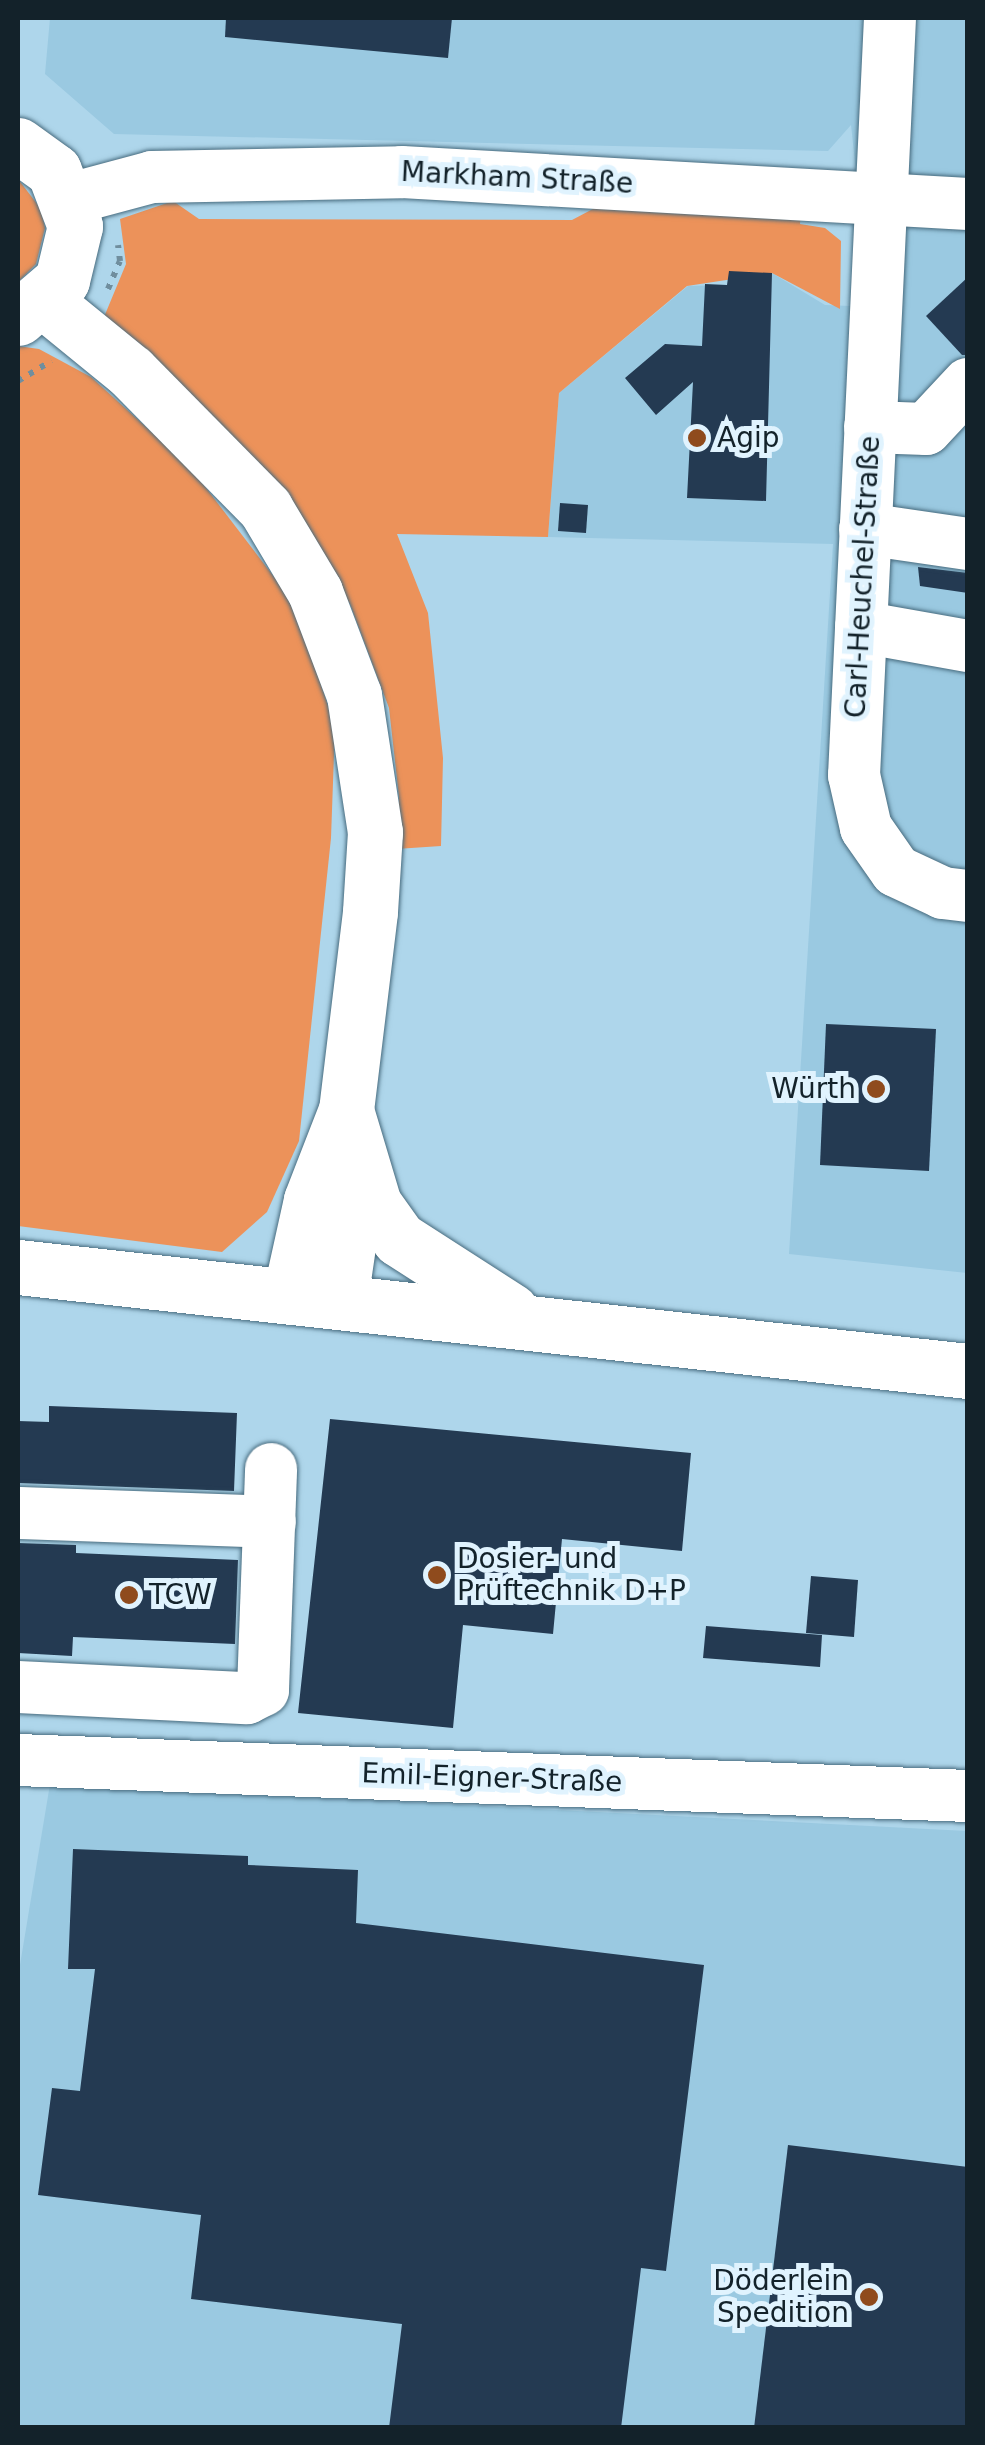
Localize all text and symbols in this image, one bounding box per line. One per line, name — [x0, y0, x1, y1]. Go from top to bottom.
street label: Markham Straße — [400, 155, 634, 201]
place label: Agip — [717, 421, 779, 455]
marker: Agip — [686, 427, 708, 449]
street label: Carl-Heuchel-Straße — [839, 435, 887, 719]
place label: Würth — [771, 1072, 856, 1106]
marker: Würth — [865, 1078, 887, 1100]
place label: Dosier- und Prüftechnik D+P — [457, 1542, 686, 1608]
marker: Dosier- und Prüftechnik D+P — [426, 1564, 448, 1586]
place label: TCW — [149, 1578, 212, 1612]
marker: TCW — [118, 1584, 140, 1606]
street label: Emil-Eigner-Straße — [361, 1757, 623, 1799]
place label: Döderlein Spedition — [713, 2264, 849, 2330]
marker: Döderlein Spedition — [858, 2286, 880, 2308]

